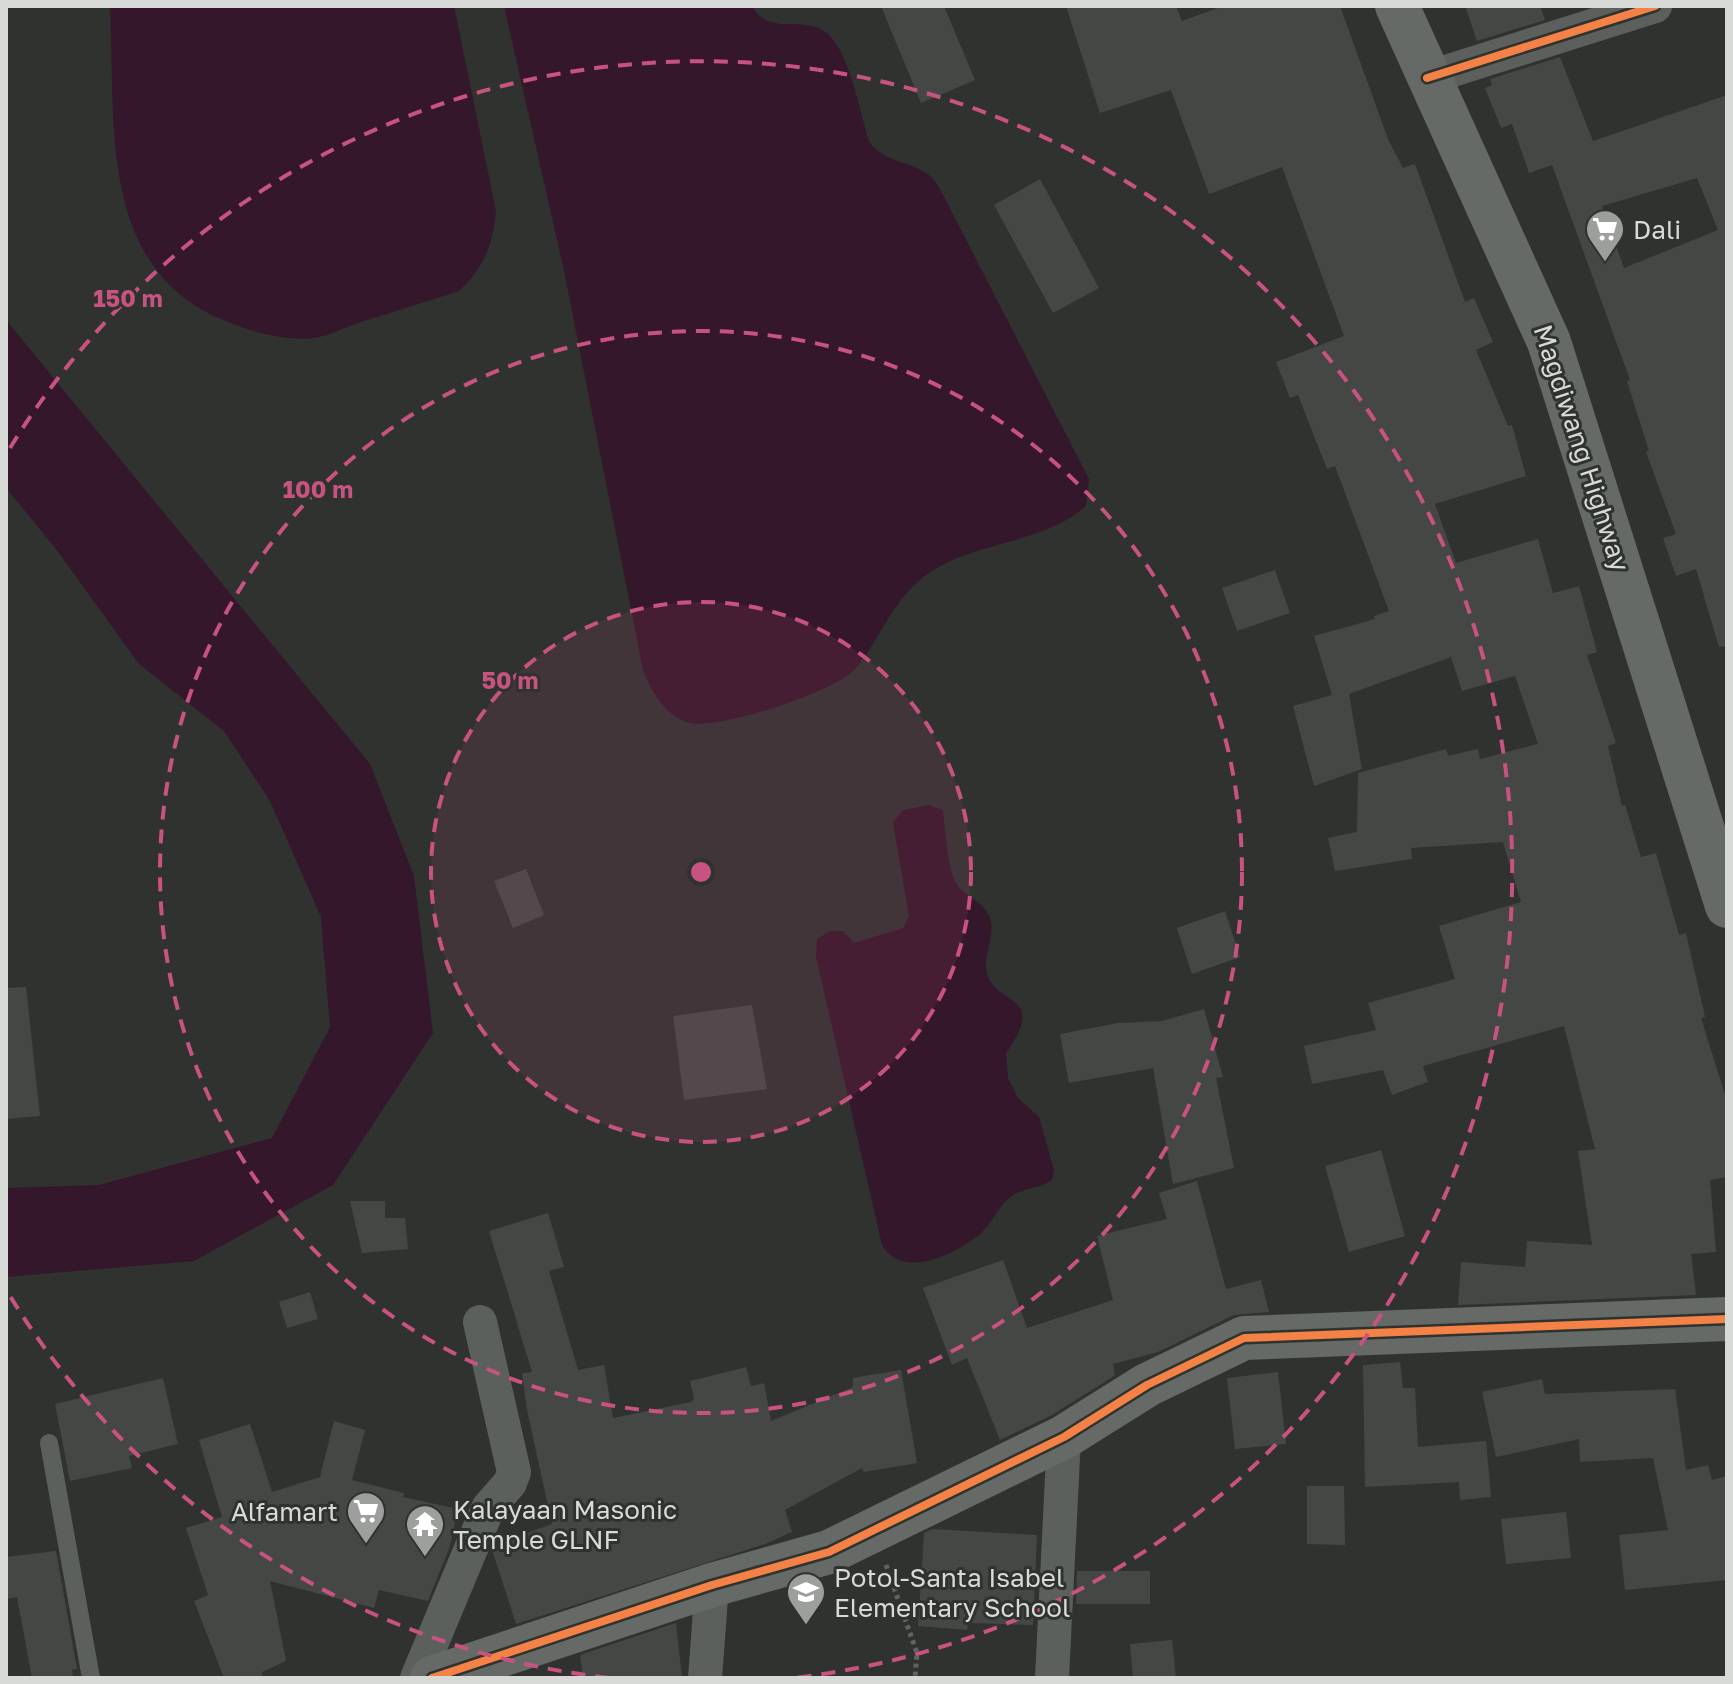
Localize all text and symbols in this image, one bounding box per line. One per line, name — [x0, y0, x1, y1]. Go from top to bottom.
supermarket icon: Dali — [1584, 208, 1626, 263]
place label: Dali — [1633, 214, 1681, 245]
text: 150 m — [93, 283, 163, 312]
street label: Magdiwang Highway — [1527, 321, 1637, 576]
text: 100 m — [283, 474, 353, 503]
text: 50 m — [481, 665, 539, 694]
centre of rings — [687, 858, 715, 886]
supermarket icon: Alfamart — [345, 1490, 387, 1545]
place label: Kalayaan Masonic Temple GLNF — [453, 1494, 677, 1555]
place label: Alfamart — [231, 1496, 338, 1527]
temple icon: Kalayaan Masonic Temple GLNF — [404, 1503, 446, 1558]
place label: Potol-Santa Isabel Elementary School — [834, 1562, 1070, 1623]
school or university icon: Potol-Santa Isabel Elementary School — [785, 1571, 827, 1626]

